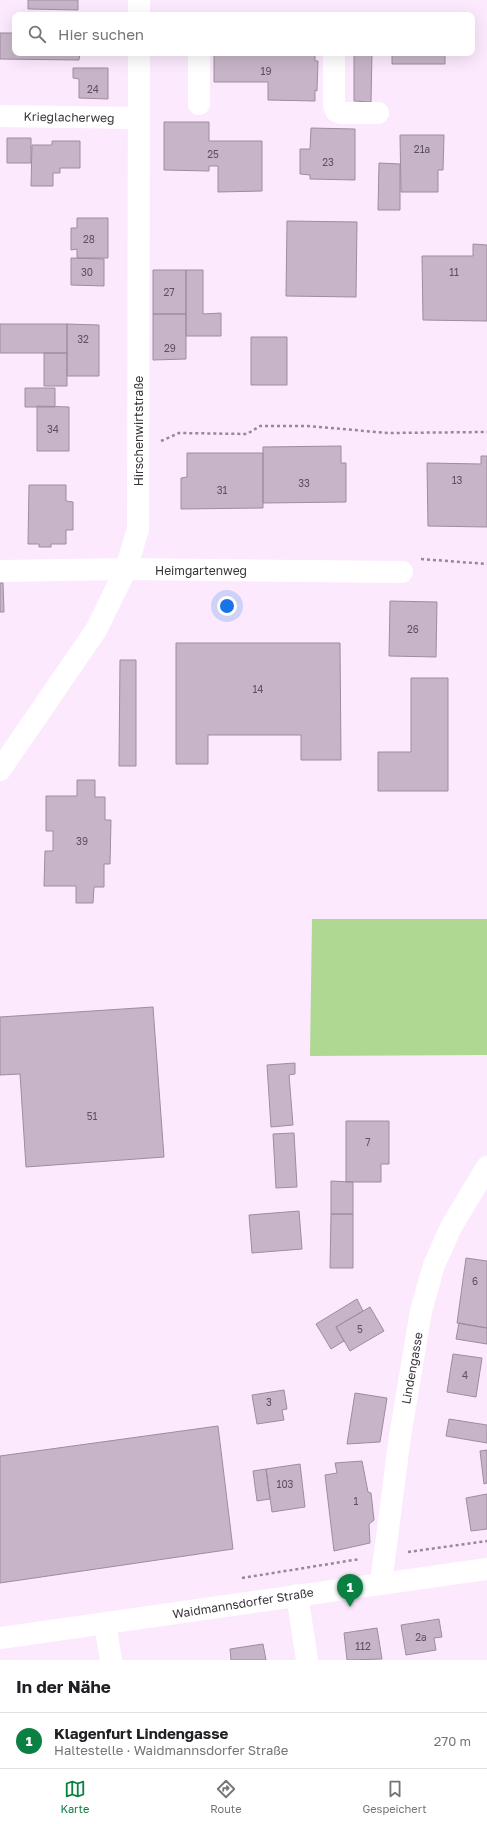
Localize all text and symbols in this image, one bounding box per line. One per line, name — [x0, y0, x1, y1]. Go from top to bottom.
search box — [12, 12, 475, 56]
icon: search — [26, 23, 48, 45]
text: Hier suchen — [58, 25, 144, 43]
house number: 19 — [261, 65, 271, 77]
house number: 24 — [87, 83, 99, 95]
street label: Krieglacherweg — [23, 109, 115, 125]
house number: 21a — [414, 143, 430, 155]
house number: 25 — [207, 148, 219, 160]
house number: 23 — [322, 156, 334, 168]
house number: 28 — [83, 233, 95, 245]
house number: 30 — [81, 266, 93, 278]
house number: 11 — [449, 266, 459, 278]
house number: 27 — [163, 286, 175, 298]
house number: 32 — [77, 333, 89, 345]
house number: 29 — [164, 342, 176, 354]
street label: Hirschenwirtstraße — [131, 376, 146, 486]
house number: 34 — [47, 423, 59, 435]
house number: 13 — [452, 474, 462, 486]
house number: 33 — [298, 477, 310, 489]
house number: 31 — [217, 484, 227, 496]
street label: Heimgartenweg — [155, 563, 247, 578]
your location — [217, 596, 237, 616]
house number: 26 — [407, 623, 419, 635]
house number: 14 — [253, 683, 263, 695]
house number: 39 — [76, 835, 88, 847]
house number: 51 — [87, 1110, 97, 1122]
house number: 7 — [365, 1136, 371, 1148]
house number: 6 — [472, 1275, 478, 1287]
house number: 5 — [357, 1323, 363, 1335]
street label: Lindengasse — [398, 1331, 426, 1405]
house number: 4 — [462, 1369, 468, 1381]
house number: 3 — [266, 1396, 272, 1408]
house number: 103 — [277, 1478, 294, 1490]
house number: 1 — [354, 1495, 359, 1507]
pin: 1 — [337, 1574, 363, 1607]
street label: Waidmannsdorfer Straße — [171, 1584, 315, 1622]
house number: 2a — [415, 1631, 427, 1643]
house number: 112 — [355, 1640, 371, 1652]
text: In der Nähe — [16, 1676, 111, 1697]
text: Klagenfurt Lindengasse — [54, 1724, 228, 1742]
text: 1 — [26, 1733, 32, 1749]
text: 270 m — [434, 1733, 471, 1749]
text: Haltestelle · Waidmannsdorfer Straße — [54, 1742, 288, 1758]
tab: Karte — [60, 1778, 89, 1815]
tab: Route — [210, 1778, 242, 1815]
tab: Gespeichert — [362, 1778, 427, 1815]

